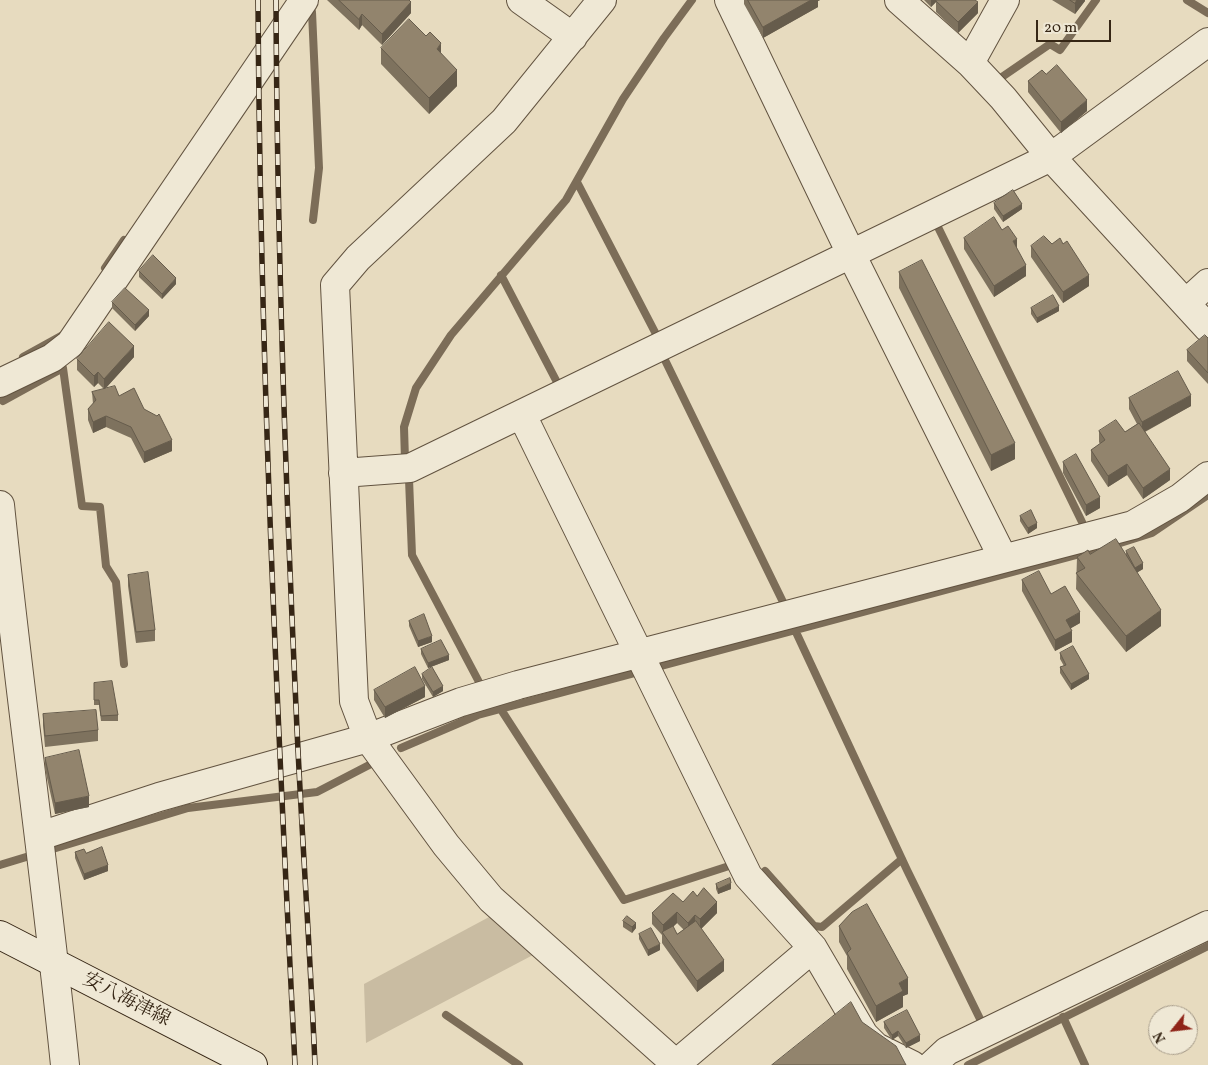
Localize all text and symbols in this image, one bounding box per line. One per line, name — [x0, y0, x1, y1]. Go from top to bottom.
scale bar — [1038, 10, 1113, 42]
text: 20 m — [1044, 18, 1077, 39]
street label: 安八海津線 — [79, 969, 173, 1033]
north arrow — [1148, 1005, 1198, 1055]
text: N — [1150, 1028, 1171, 1046]

